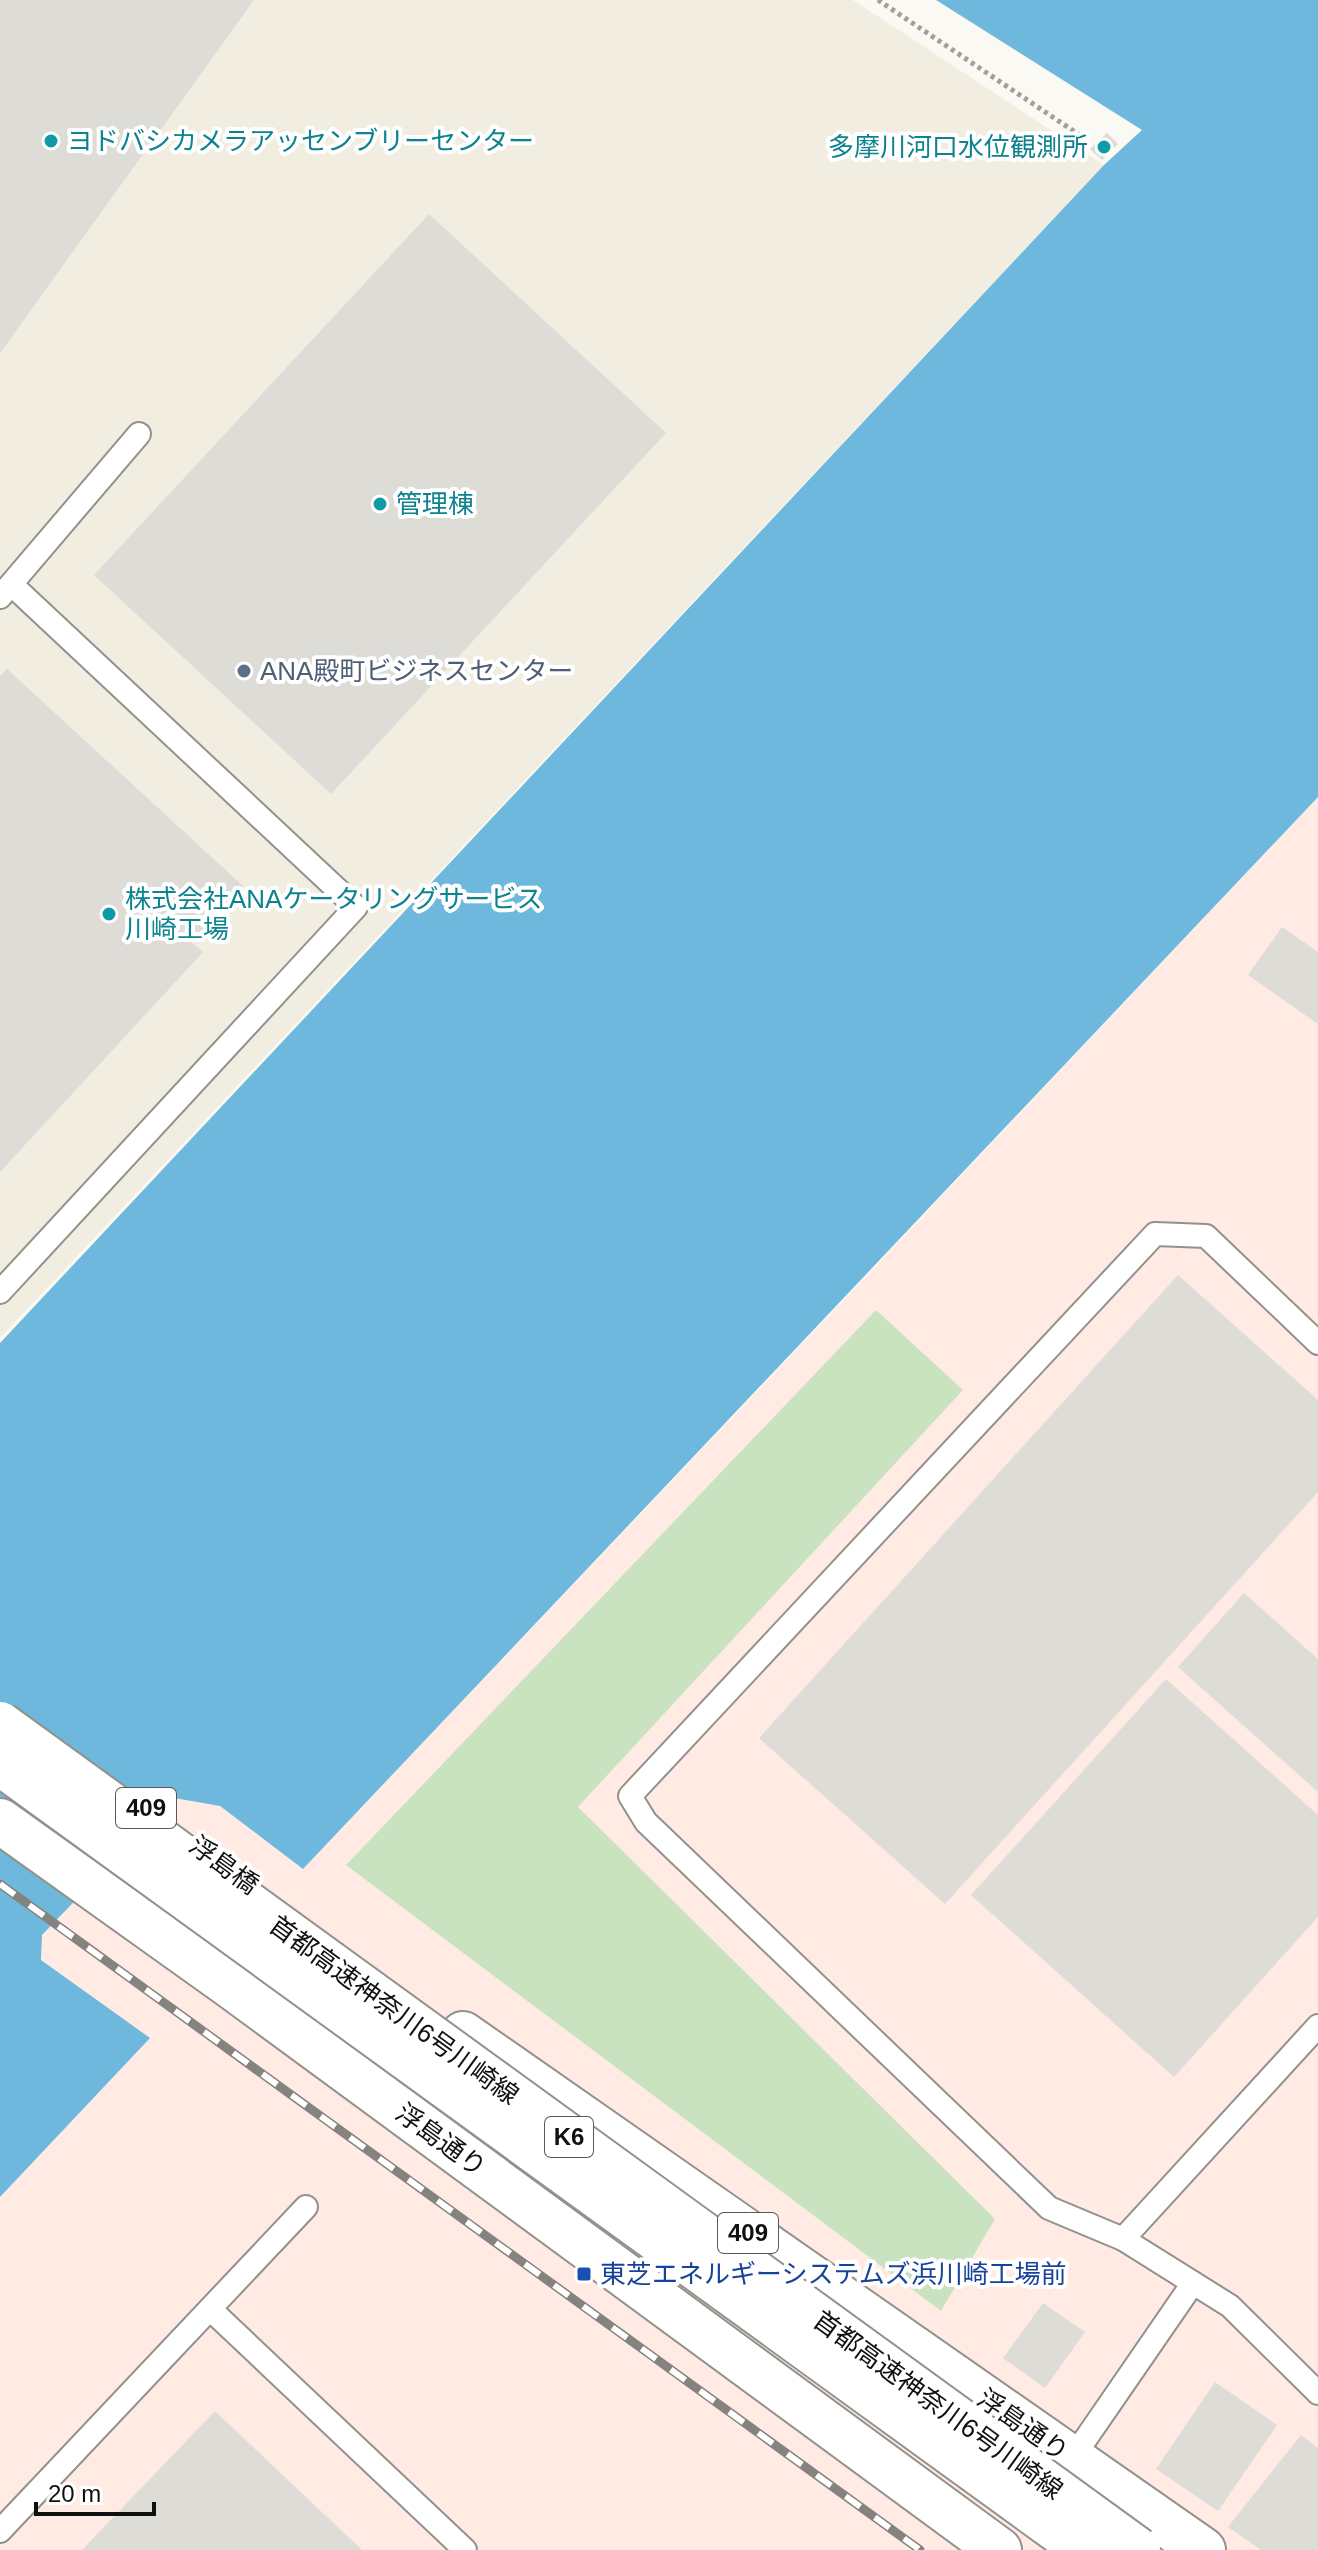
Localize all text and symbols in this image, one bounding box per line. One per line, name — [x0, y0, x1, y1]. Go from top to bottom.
place label: ヨドバシカメラアッセンブリーセンター — [67, 126, 534, 156]
marker: ヨドバシカメラアッセンブリーセンター — [42, 132, 60, 150]
place label: 多摩川河口水位観測所 — [828, 132, 1088, 162]
marker: 多摩川河口水位観測所 — [1095, 138, 1113, 156]
place label: 管理棟 — [396, 489, 474, 519]
marker: 管理棟 — [371, 495, 389, 513]
place label: ANA殿町ビジネスセンター — [260, 656, 573, 686]
marker: ANA殿町ビジネスセンター — [235, 662, 253, 680]
place label: 株式会社ANAケータリングサービス 川崎工場 — [125, 884, 542, 944]
marker: 株式会社ANAケータリングサービス 川崎工場 — [100, 905, 118, 923]
road number: 409 — [116, 1788, 176, 1828]
street label: 浮島橋 — [184, 1830, 264, 1900]
street label: 首都高速神奈川6号川崎線 — [264, 1910, 524, 2110]
street label: 浮島通り — [390, 2097, 492, 2183]
road number: K6 — [545, 2117, 593, 2157]
road number: 409 — [718, 2213, 778, 2253]
place label: 東芝エネルギーシステムズ浜川崎工場前 — [600, 2259, 1067, 2289]
marker: 東芝エネルギーシステムズ浜川崎工場前 — [575, 2265, 593, 2283]
street label: 首都高速神奈川6号川崎線 — [808, 2305, 1068, 2505]
street label: 浮島通り — [972, 2383, 1074, 2467]
scale bar — [36, 2466, 154, 2516]
text: 20 m — [48, 2480, 101, 2507]

